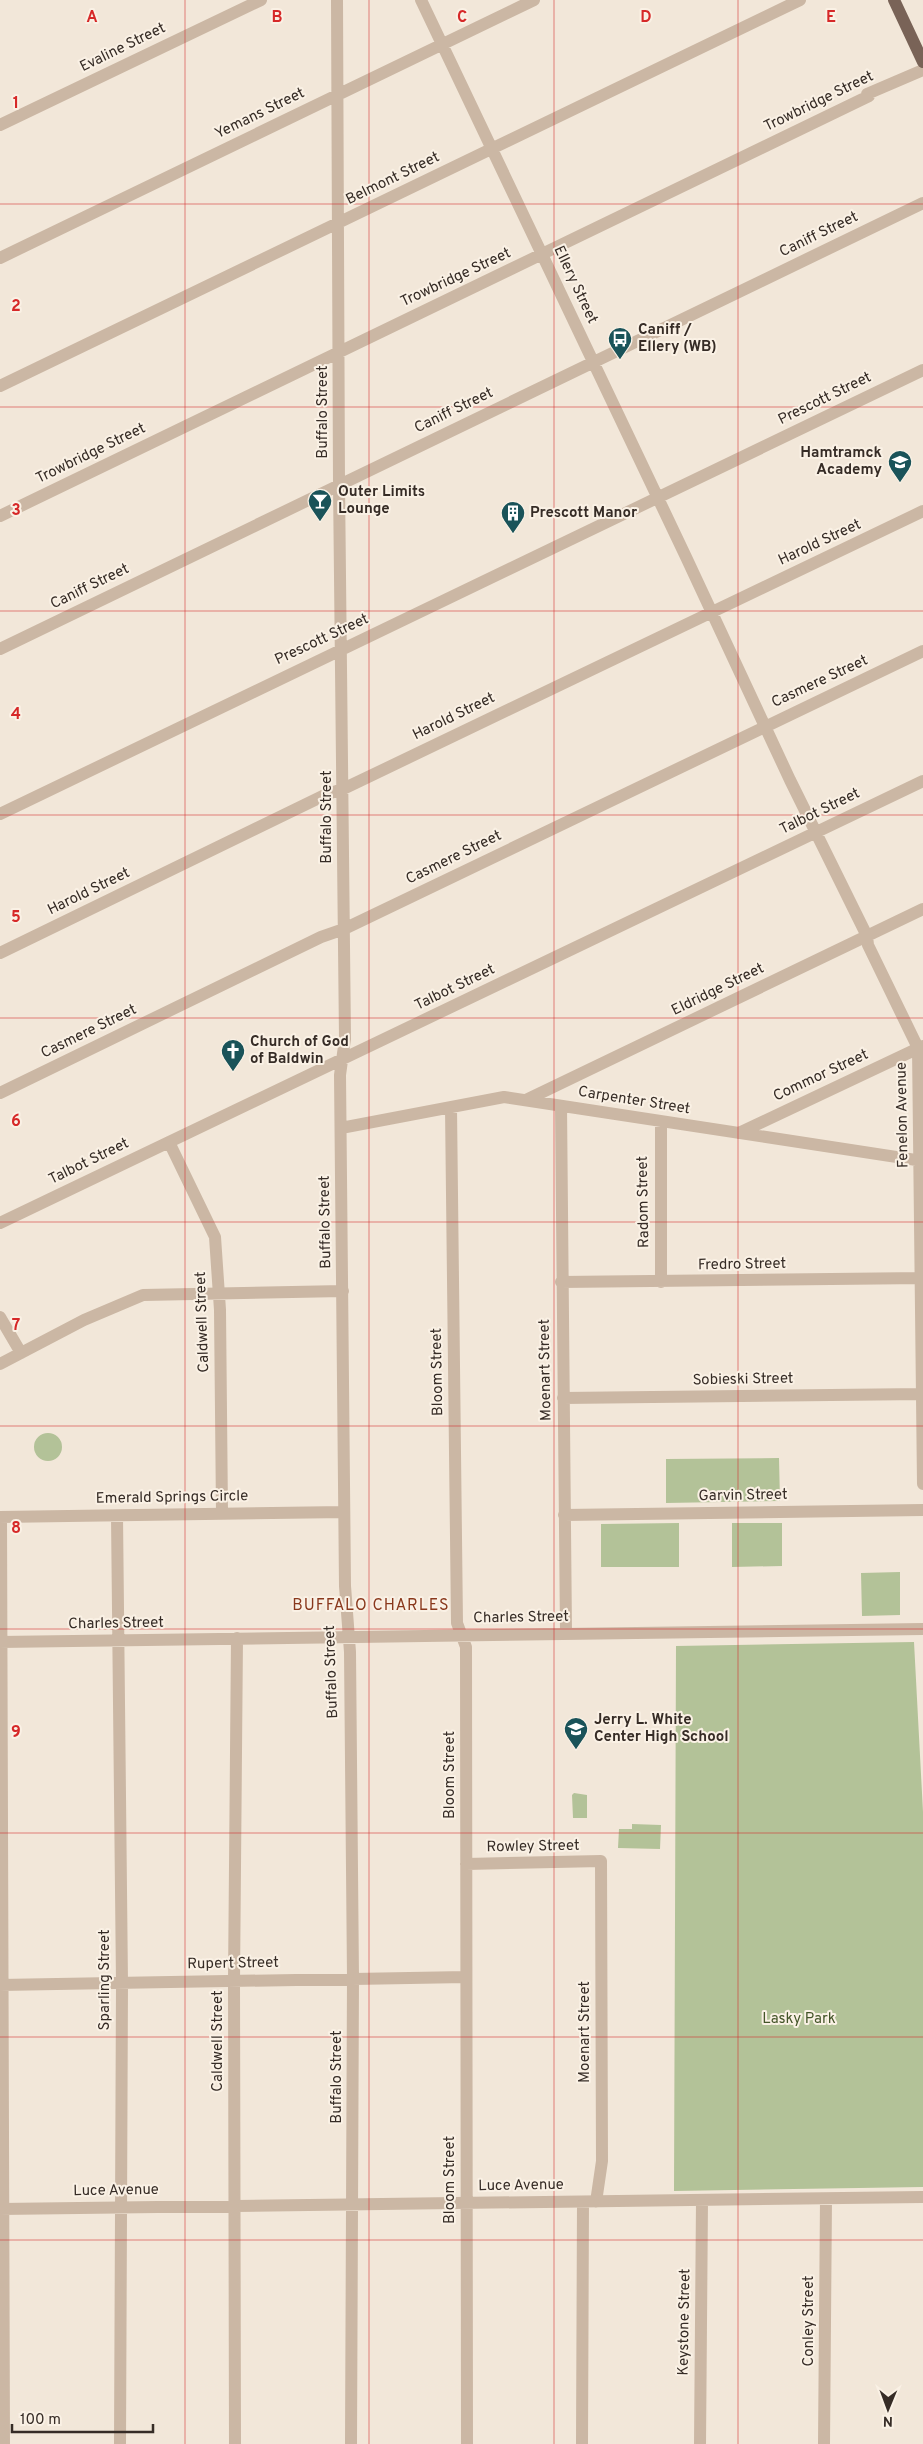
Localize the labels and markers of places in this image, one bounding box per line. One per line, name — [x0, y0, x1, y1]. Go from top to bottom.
place label: Caniff / Ellery (WB) — [638, 321, 717, 357]
bus stop icon: Caniff / Ellery (WB) — [607, 326, 633, 360]
place label: Hamtramck Academy — [800, 444, 882, 480]
school or university icon: Hamtramck Academy — [887, 449, 913, 483]
place label: Outer Limits Lounge — [338, 483, 425, 519]
bar icon: Outer Limits Lounge — [307, 488, 333, 522]
building icon: Prescott Manor — [500, 500, 526, 534]
place label: Prescott Manor — [530, 504, 638, 523]
place label: Church of God of Baldwin — [250, 1033, 349, 1069]
church icon: Church of God of Baldwin — [220, 1038, 246, 1072]
place label: Jerry L. White Center High School — [594, 1711, 729, 1747]
school or university icon: Jerry L. White Center High School — [563, 1716, 589, 1750]

